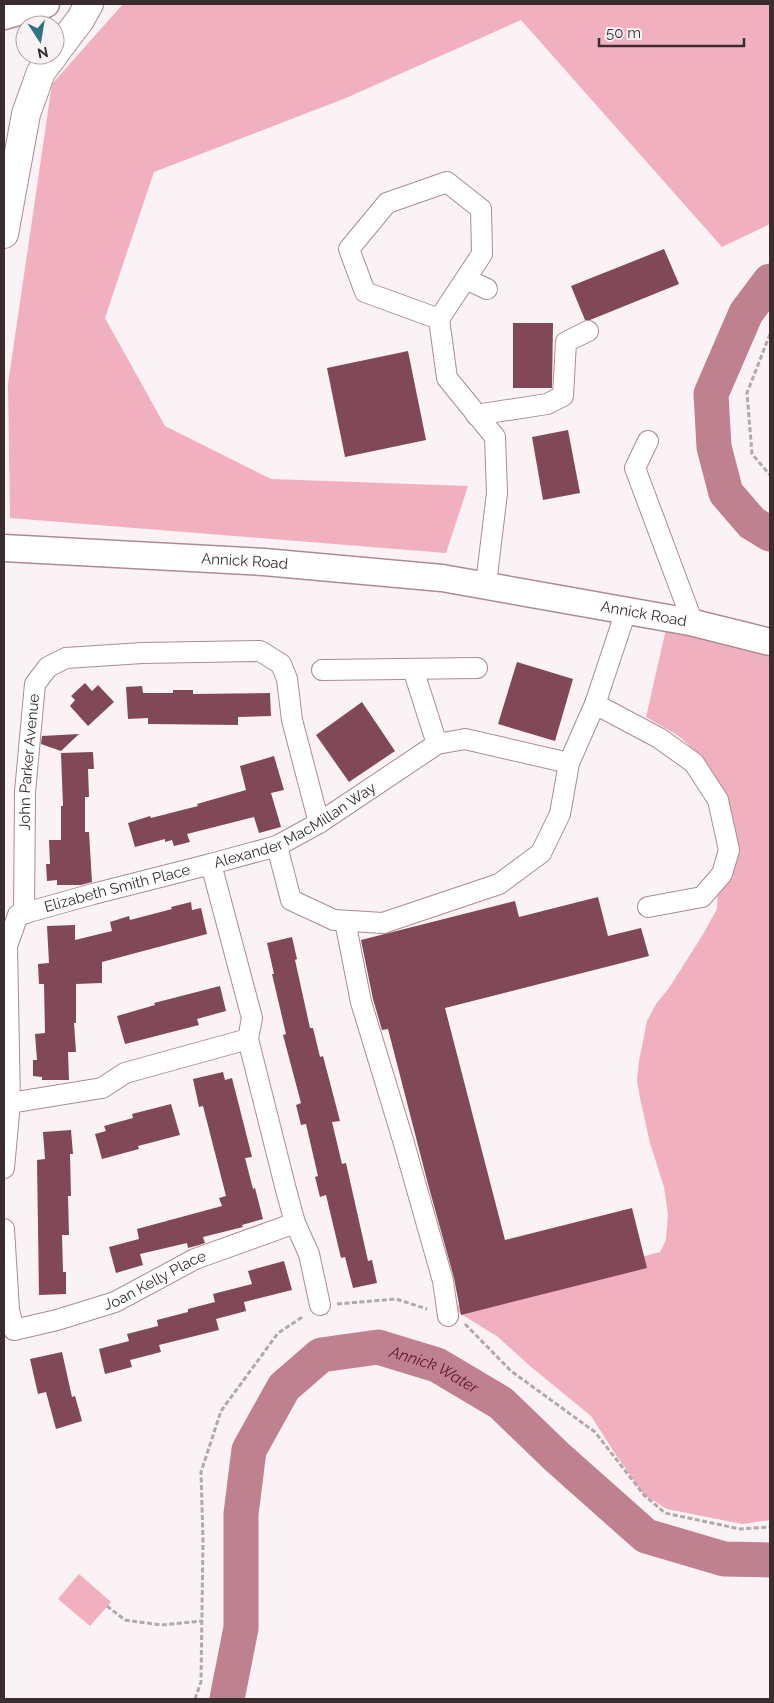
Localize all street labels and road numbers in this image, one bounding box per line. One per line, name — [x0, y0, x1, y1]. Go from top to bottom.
street label: Annick Road — [201, 550, 289, 573]
street label: Annick Road — [599, 597, 688, 630]
street label: John Parker Avenue — [16, 693, 43, 831]
street label: Alexander MacMillan Way — [212, 778, 379, 872]
street label: Elizabeth Smith Place — [42, 861, 192, 916]
street label: Joan Kelly Place — [102, 1247, 209, 1314]

